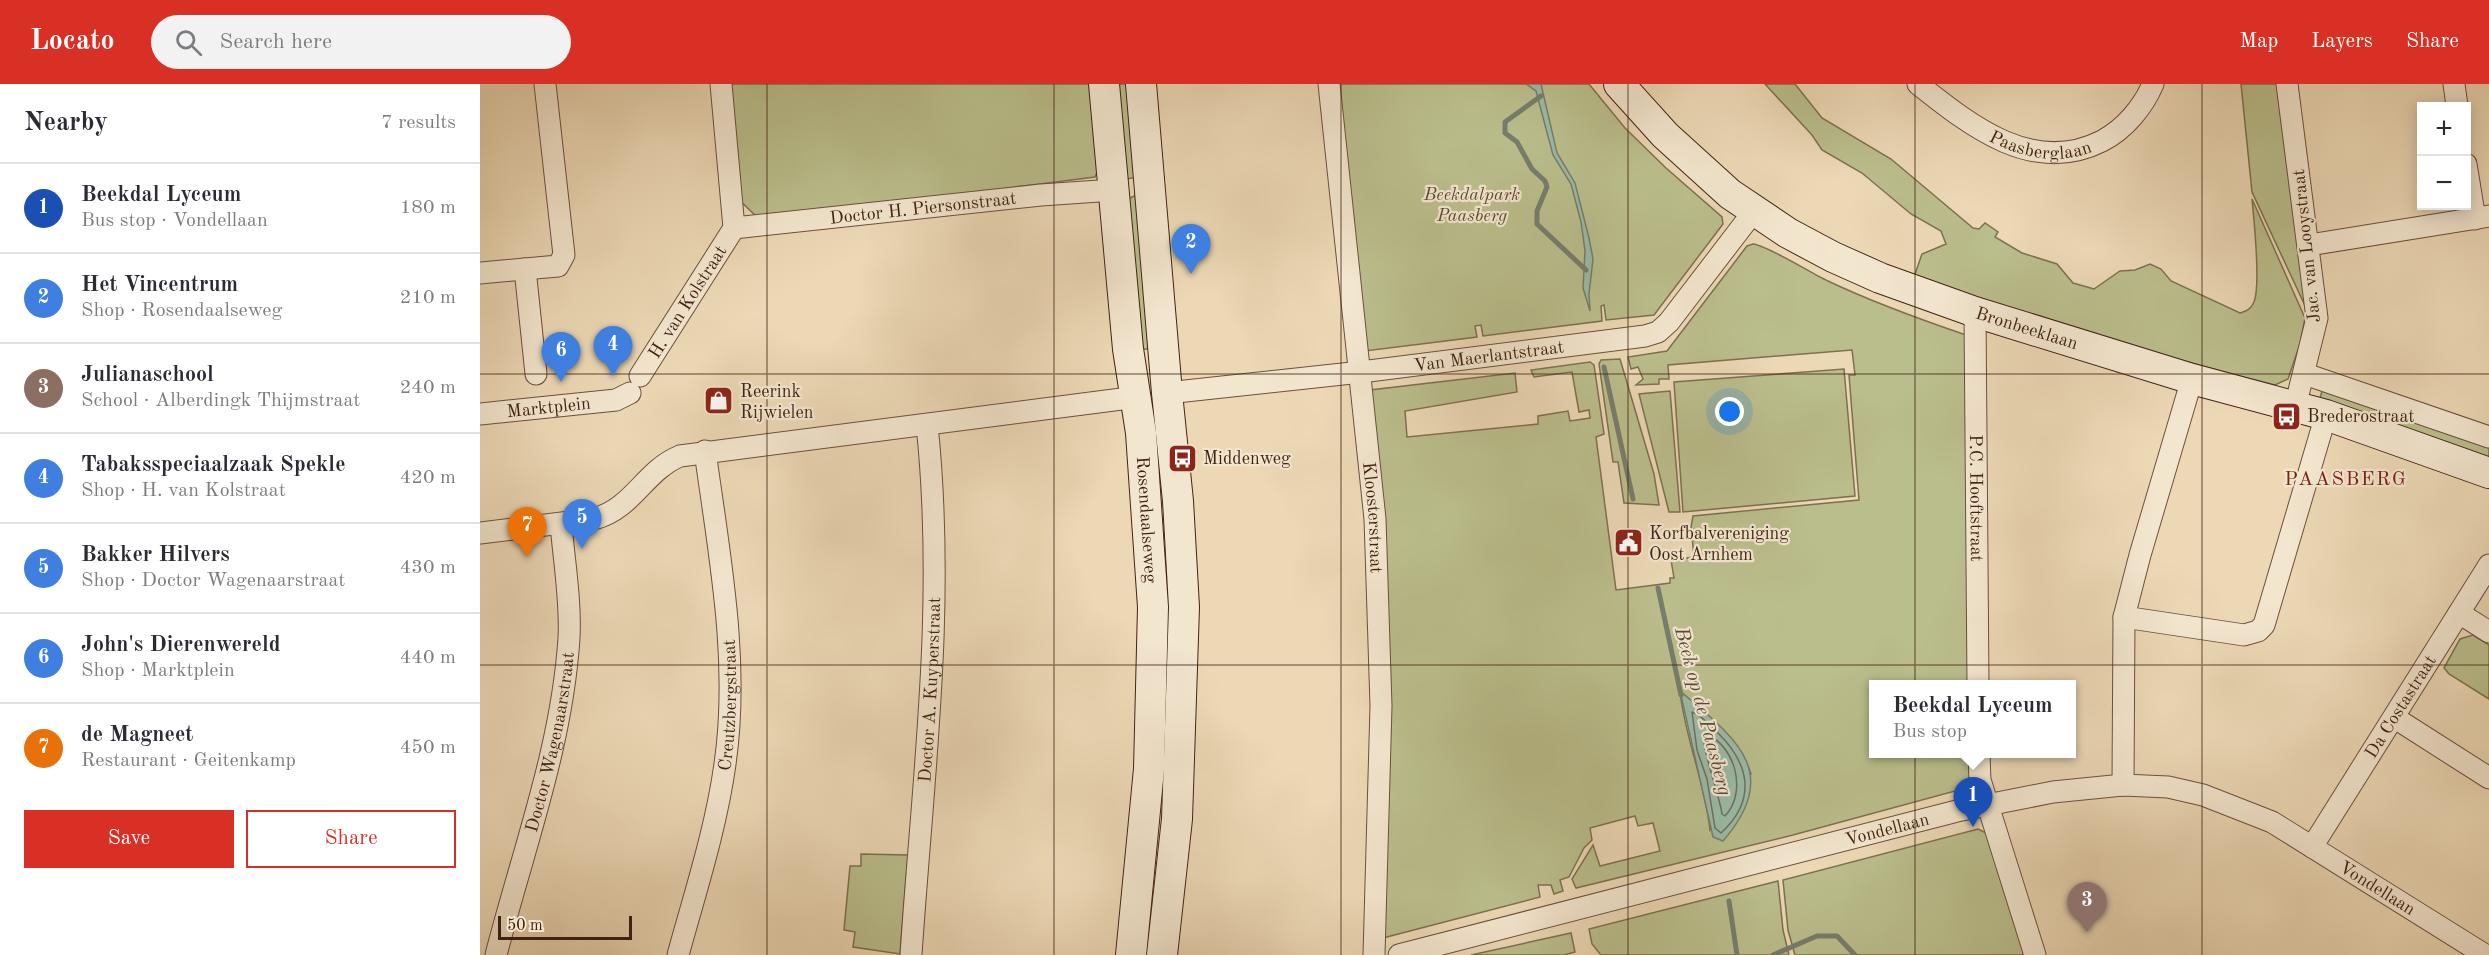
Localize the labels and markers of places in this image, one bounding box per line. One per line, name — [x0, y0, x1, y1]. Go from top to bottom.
pin: 2 — [1172, 224, 1210, 274]
pin: 4 — [594, 326, 632, 376]
pin: 6 — [542, 332, 580, 382]
place label: Reerink Rijwielen — [740, 383, 814, 422]
shop icon: Reerink Rijwielen — [703, 385, 735, 417]
bus stop icon: Brederostraat — [2270, 400, 2302, 432]
place label: Brederostraat — [2307, 408, 2415, 426]
bus stop icon: Middenweg — [1166, 442, 1198, 474]
place label: Middenweg — [1203, 450, 1291, 468]
pin: 5 — [562, 500, 602, 549]
pin: 7 — [508, 508, 546, 557]
place label: Korfbalvereniging Oost Arnhem — [1649, 525, 1789, 564]
public building icon: Korfbalvereniging Oost Arnhem — [1612, 527, 1644, 559]
pin: 1 — [1954, 778, 1992, 827]
pin: 3 — [2068, 882, 2106, 932]

